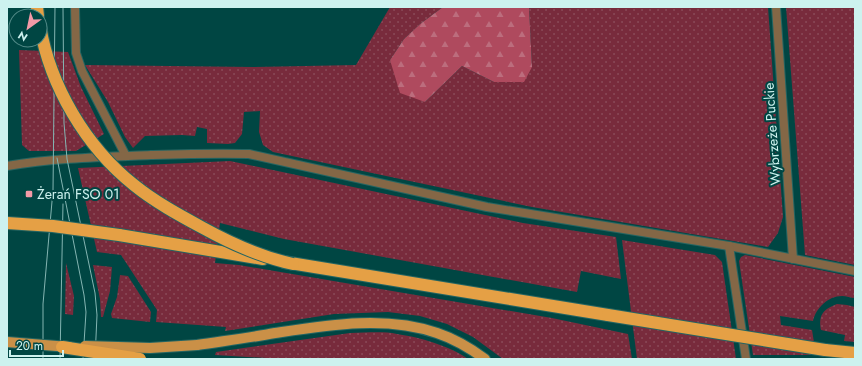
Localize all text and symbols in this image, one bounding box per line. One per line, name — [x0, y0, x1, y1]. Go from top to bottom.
north arrow — [8, 8, 48, 48]
text: N — [15, 27, 31, 45]
street label: Wybrzeże Puckie — [758, 82, 786, 186]
place label: Żerań FSO 01 — [37, 184, 120, 204]
marker: Żerań FSO 01 — [24, 189, 34, 199]
scale bar — [10, 332, 63, 358]
text: 20 m — [16, 337, 43, 355]

